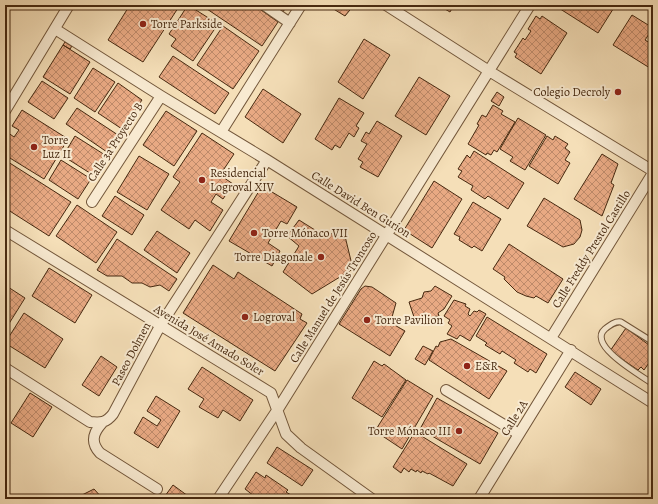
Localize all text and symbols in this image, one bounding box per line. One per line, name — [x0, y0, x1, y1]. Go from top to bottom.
place label: Torre Parkside — [151, 16, 222, 32]
marker: Torre Parkside — [138, 19, 148, 29]
place label: Colegio Decroly — [533, 84, 611, 100]
marker: Colegio Decroly — [613, 87, 623, 97]
street label: Calle 3a Proyecto B — [83, 99, 147, 185]
place label: Torre Luz II — [42, 132, 71, 162]
marker: Torre Luz II — [29, 142, 39, 152]
place label: Residencial Logroval XIV — [210, 165, 275, 195]
street label: Calle David Ben Gurion — [308, 167, 414, 241]
marker: Residencial Logroval XIV — [197, 175, 207, 185]
street label: Calle Freddy Prestol Castillo — [548, 187, 634, 311]
place label: Torre Mónaco VII — [262, 225, 348, 241]
marker: Torre Mónaco VII — [249, 228, 259, 238]
street label: Calle Manuel de Jesús Troncoso — [286, 228, 380, 366]
place label: Torre Diagonale — [234, 249, 313, 265]
marker: Torre Diagonale — [316, 252, 326, 262]
street label: Avenida José Amado Soler — [150, 300, 267, 379]
place label: Logroval — [253, 309, 295, 325]
marker: Logroval — [240, 312, 250, 322]
place label: Torre Pavilion — [375, 312, 443, 328]
marker: Torre Pavilion — [362, 315, 372, 325]
street label: Paseo Dolmen — [108, 319, 155, 389]
place label: E&R — [475, 358, 498, 374]
marker: E&R — [462, 361, 472, 371]
street label: Calle 2A — [497, 396, 532, 439]
place label: Torre Mónaco III — [368, 423, 451, 439]
marker: Torre Mónaco III — [454, 426, 464, 436]

